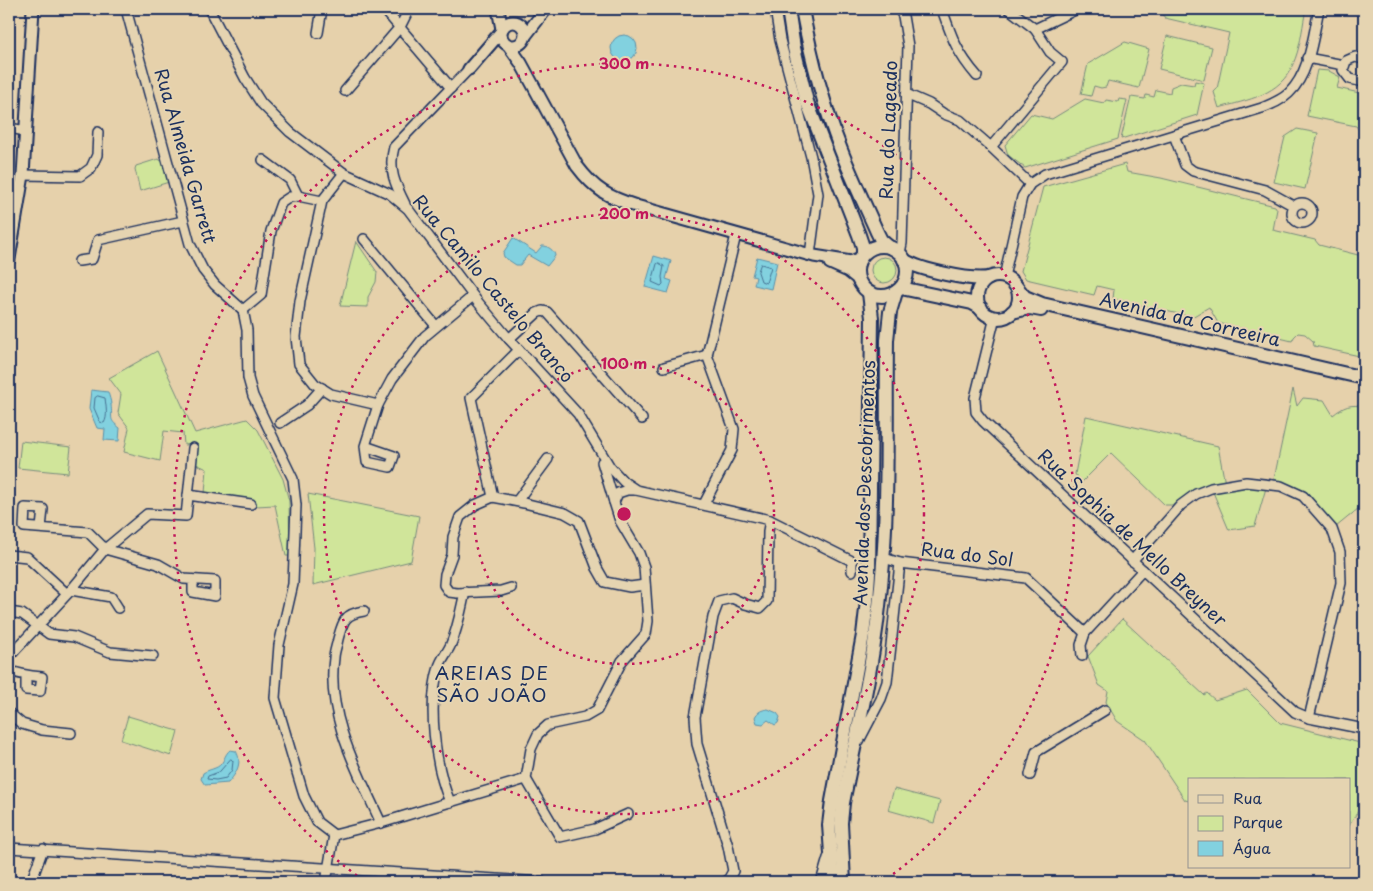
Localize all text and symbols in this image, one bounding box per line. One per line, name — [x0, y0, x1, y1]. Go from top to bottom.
text: 300 m — [599, 51, 649, 74]
street label: Rua do Lageado — [872, 60, 903, 200]
street label: Rua Almeida Garrett — [149, 65, 224, 246]
street label: Rua Camilo Castelo Branco — [407, 188, 581, 388]
text: 200 m — [599, 201, 649, 224]
street label: Avenida da Correeira — [1097, 285, 1284, 353]
text: 100 m — [601, 351, 647, 374]
street label: Avenida dos Descobrimentos — [846, 360, 881, 606]
street label: Rua Sophia de Mello Breyner — [1032, 442, 1234, 632]
centre of rings — [615, 505, 633, 523]
street label: Rua do Sol — [919, 534, 1015, 573]
district label: AREIAS DE SÃO JOÃO — [435, 658, 549, 708]
legend — [1188, 778, 1350, 868]
text: Rua — [1233, 786, 1262, 809]
text: Parque — [1233, 810, 1283, 833]
text: Água — [1233, 836, 1271, 859]

